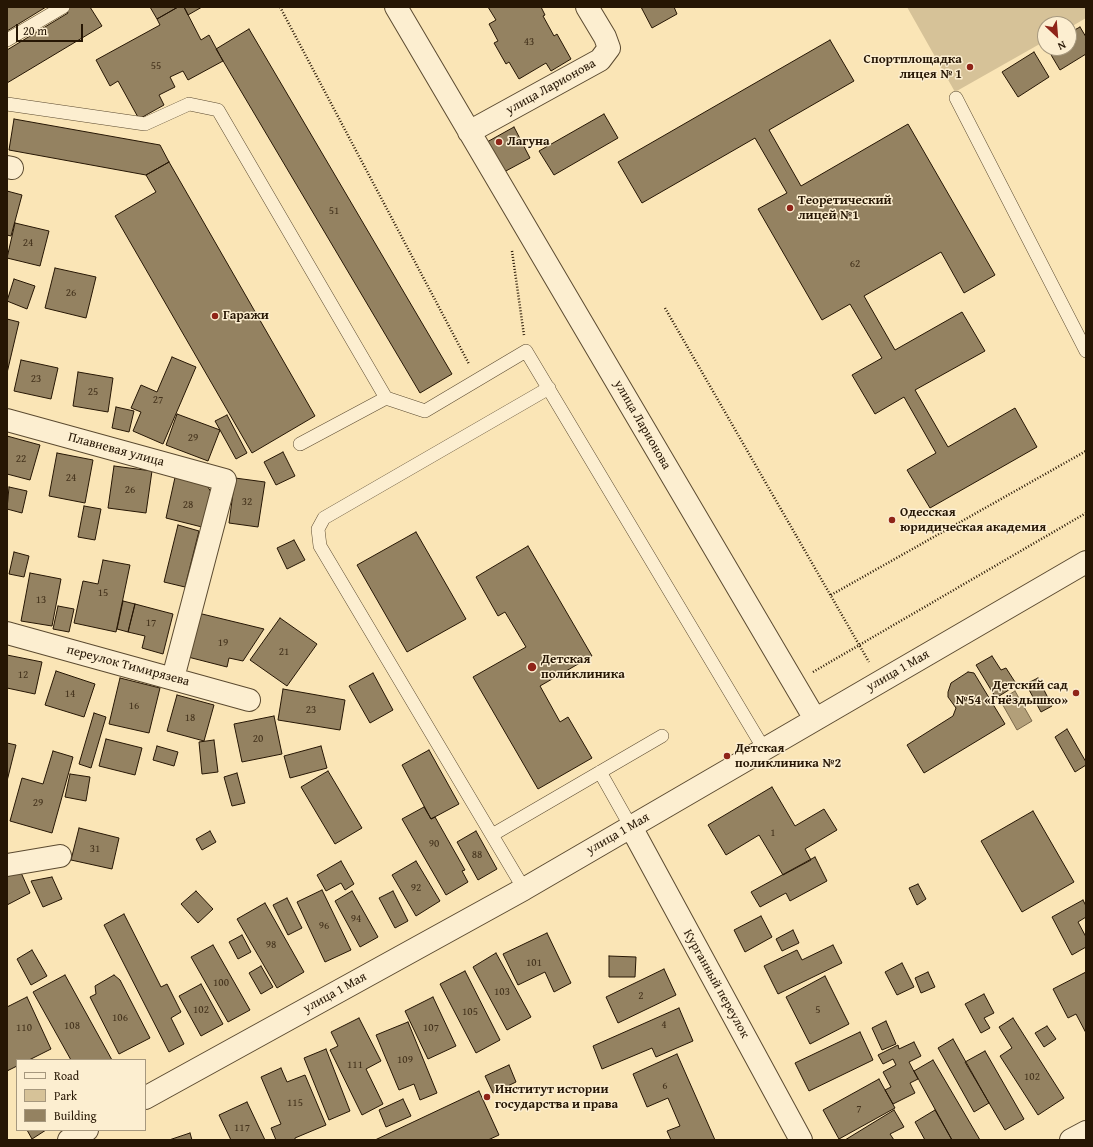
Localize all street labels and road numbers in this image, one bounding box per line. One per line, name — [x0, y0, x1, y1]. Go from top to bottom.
street label: улица Ларионова — [503, 56, 599, 118]
street label: улица Ларионова — [610, 378, 674, 472]
street label: Плавневая улица — [66, 430, 166, 470]
street label: переулок Тимирязева — [65, 642, 191, 690]
street label: улица 1 Мая — [864, 647, 932, 695]
street label: улица 1 Мая — [584, 810, 652, 858]
street label: Курганный переулок — [680, 927, 752, 1041]
street label: улица 1 Мая — [301, 969, 369, 1017]

